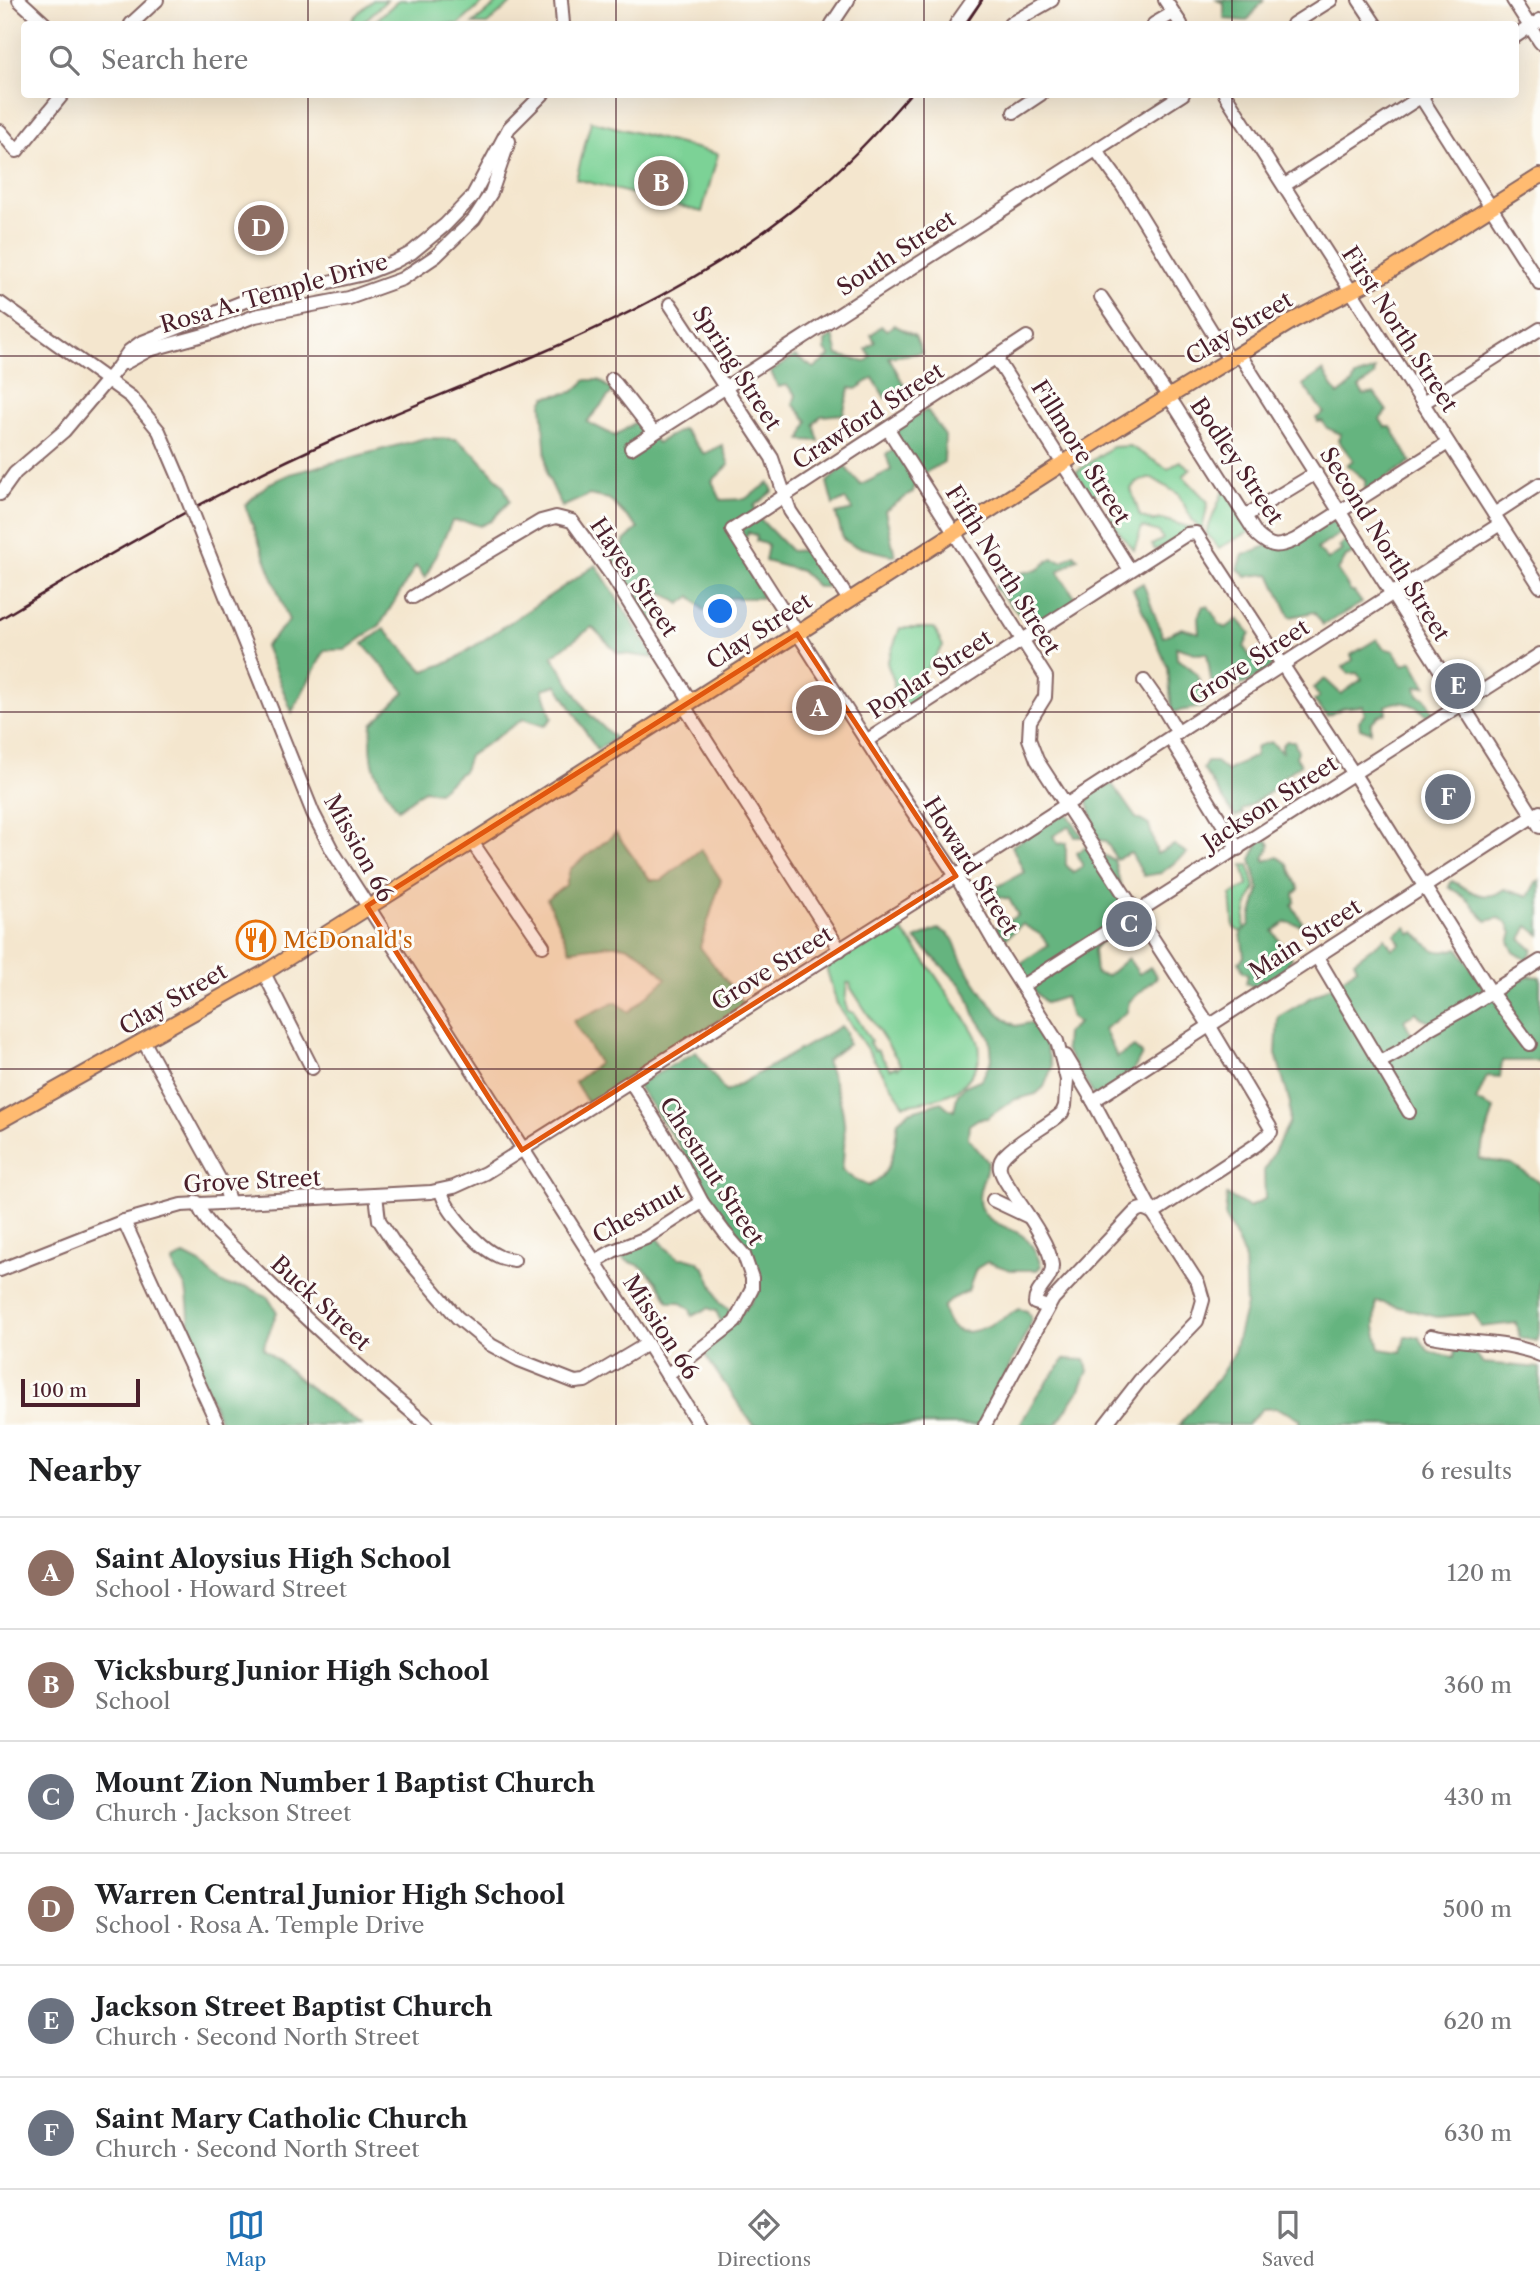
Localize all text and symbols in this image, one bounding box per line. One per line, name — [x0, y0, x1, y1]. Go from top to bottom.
search box — [21, 21, 1519, 98]
icon: search — [45, 41, 83, 79]
text: Search here — [101, 44, 248, 76]
pin: B — [638, 157, 684, 209]
pin: D — [238, 202, 284, 254]
street label: South Street — [831, 204, 961, 302]
street label: First North Street — [1336, 241, 1464, 417]
street label: Rosa A. Temple Drive — [157, 247, 391, 339]
street label: Clay Street — [1181, 285, 1297, 371]
street label: Spring Street — [686, 301, 788, 435]
street label: Crawford Street — [787, 357, 949, 475]
street label: Fillmore Street — [1026, 375, 1136, 529]
street label: Bodley Street — [1184, 392, 1290, 530]
street label: Second North Street — [1314, 442, 1456, 646]
street label: Fifth North Street — [940, 480, 1066, 660]
street label: Hayes Street — [584, 512, 684, 642]
street label: Clay Street — [701, 587, 817, 675]
your location — [703, 594, 737, 628]
street label: Grove Street — [1184, 613, 1314, 711]
street label: Poplar Street — [863, 623, 997, 725]
pin: E — [1435, 660, 1481, 712]
pin: A — [796, 682, 842, 734]
street label: Jackson Street — [1195, 749, 1343, 859]
pin: F — [1425, 771, 1471, 823]
street label: Mission 66 — [318, 789, 400, 907]
street label: Howard Street — [917, 792, 1025, 940]
street label: Main Street — [1244, 892, 1366, 986]
pin: C — [1106, 898, 1152, 950]
restaurant icon: McDonald's — [235, 919, 277, 961]
street label: Grove Street — [706, 920, 838, 1016]
place label: McDonald's — [283, 926, 413, 954]
street label: Clay Street — [114, 957, 232, 1041]
street label: Chestnut Street — [654, 1092, 770, 1250]
street label: Grove Street — [183, 1163, 321, 1199]
street label: Chestnut — [588, 1177, 688, 1249]
street label: Buck Street — [265, 1250, 377, 1356]
street label: Mission 66 — [617, 1270, 705, 1384]
scale bar — [21, 1376, 140, 1408]
text: 100 m — [32, 1379, 87, 1402]
text: Nearby — [28, 1452, 141, 1489]
text: 6 results — [1421, 1457, 1512, 1485]
text: Saint Aloysius High School — [95, 1543, 451, 1575]
text: A — [42, 1559, 60, 1587]
text: 120 m — [1447, 1559, 1512, 1587]
text: School · Howard Street — [95, 1575, 347, 1603]
text: Vicksburg Junior High School — [95, 1655, 489, 1687]
text: B — [42, 1671, 60, 1699]
text: 360 m — [1444, 1671, 1512, 1699]
text: School — [95, 1687, 170, 1715]
text: Mount Zion Number 1 Baptist Church — [95, 1767, 595, 1799]
text: C — [42, 1783, 60, 1811]
text: 430 m — [1444, 1783, 1512, 1811]
text: Church · Jackson Street — [95, 1799, 351, 1827]
text: Warren Central Junior High School — [95, 1879, 565, 1911]
text: D — [41, 1895, 61, 1923]
text: 500 m — [1443, 1895, 1512, 1923]
text: School · Rosa A. Temple Drive — [95, 1911, 425, 1939]
text: Jackson Street Baptist Church — [95, 1991, 493, 2023]
text: E — [43, 2007, 59, 2035]
text: 620 m — [1443, 2007, 1512, 2035]
text: Church · Second North Street — [95, 2023, 419, 2051]
text: Saint Mary Catholic Church — [95, 2103, 468, 2135]
text: F — [43, 2119, 59, 2147]
text: 630 m — [1444, 2119, 1512, 2147]
text: Church · Second North Street — [95, 2135, 419, 2163]
tab: Map — [225, 2206, 266, 2271]
tab: Directions — [717, 2206, 811, 2271]
tab: Saved — [1262, 2206, 1315, 2271]

